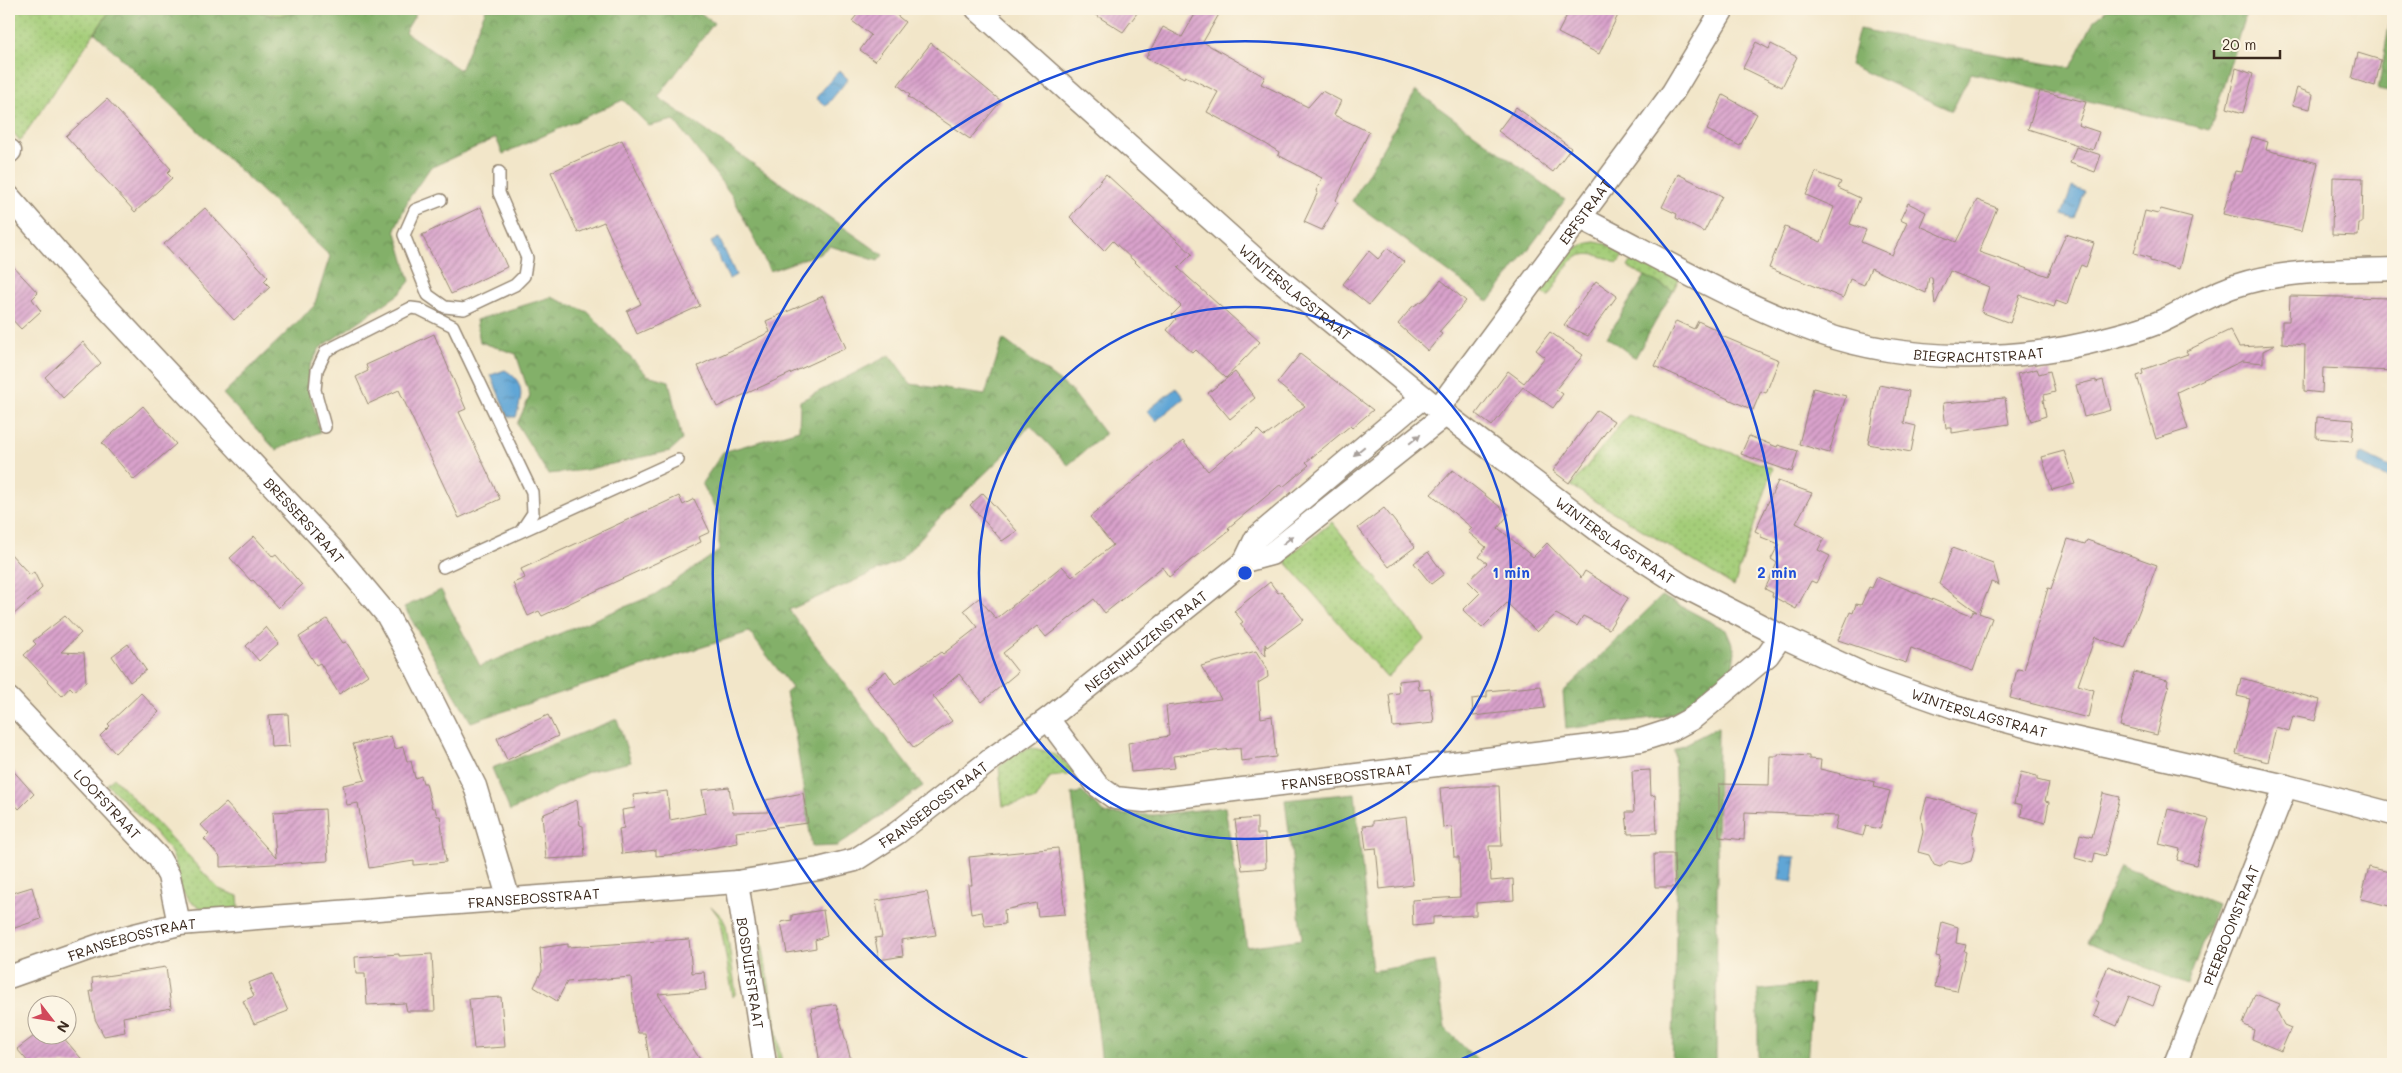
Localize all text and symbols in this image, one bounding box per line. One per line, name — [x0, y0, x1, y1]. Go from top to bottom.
scale bar — [2214, 28, 2281, 60]
text: 20 m — [2222, 34, 2256, 54]
street label: ERFSTRAAT — [1554, 175, 1615, 248]
street label: WINTERSLAGSTRAAT — [1235, 240, 1356, 344]
street label: BIEGRACHTSTRAAT — [1913, 342, 2046, 366]
one-way arrow — [1408, 433, 1421, 444]
one-way arrow — [1353, 445, 1365, 457]
street label: BRESSERSTRAAT — [260, 473, 349, 567]
street label: WINTERSLAGSTRAAT — [1552, 492, 1679, 588]
one-way arrow — [1281, 535, 1294, 546]
text: 1 min — [1492, 562, 1530, 582]
text: 2 min — [1757, 562, 1797, 582]
centre of rings — [1236, 564, 1254, 582]
street label: NEGENHUIZENSTRAAT — [1080, 586, 1211, 696]
street label: WINTERSLAGSTRAAT — [1909, 683, 2050, 741]
street label: FRANSEBOSSTRAAT — [875, 756, 991, 852]
street label: FRANSEBOSSTRAAT — [1280, 759, 1414, 794]
street label: LOOFSTRAAT — [70, 765, 145, 843]
street label: PEERBOOMSTRAAT — [2198, 862, 2263, 987]
street label: FRANSEBOSSTRAAT — [467, 883, 601, 912]
street label: FRANSEBOSSTRAAT — [65, 913, 197, 965]
street label: BOSDUIFSTRAAT — [733, 916, 769, 1030]
north arrow — [28, 996, 78, 1046]
text: N — [53, 1017, 74, 1036]

